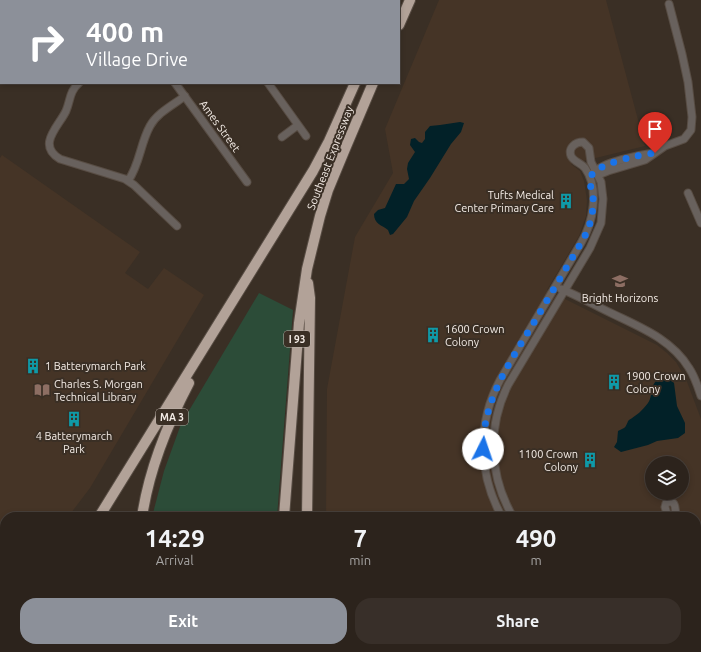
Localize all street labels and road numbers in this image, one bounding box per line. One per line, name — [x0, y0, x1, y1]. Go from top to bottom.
street label: Ames Street — [197, 98, 243, 155]
street label: Southeast Expressway — [305, 104, 356, 211]
road number: I 93 — [284, 331, 310, 347]
road number: MA 3 — [156, 409, 188, 425]

